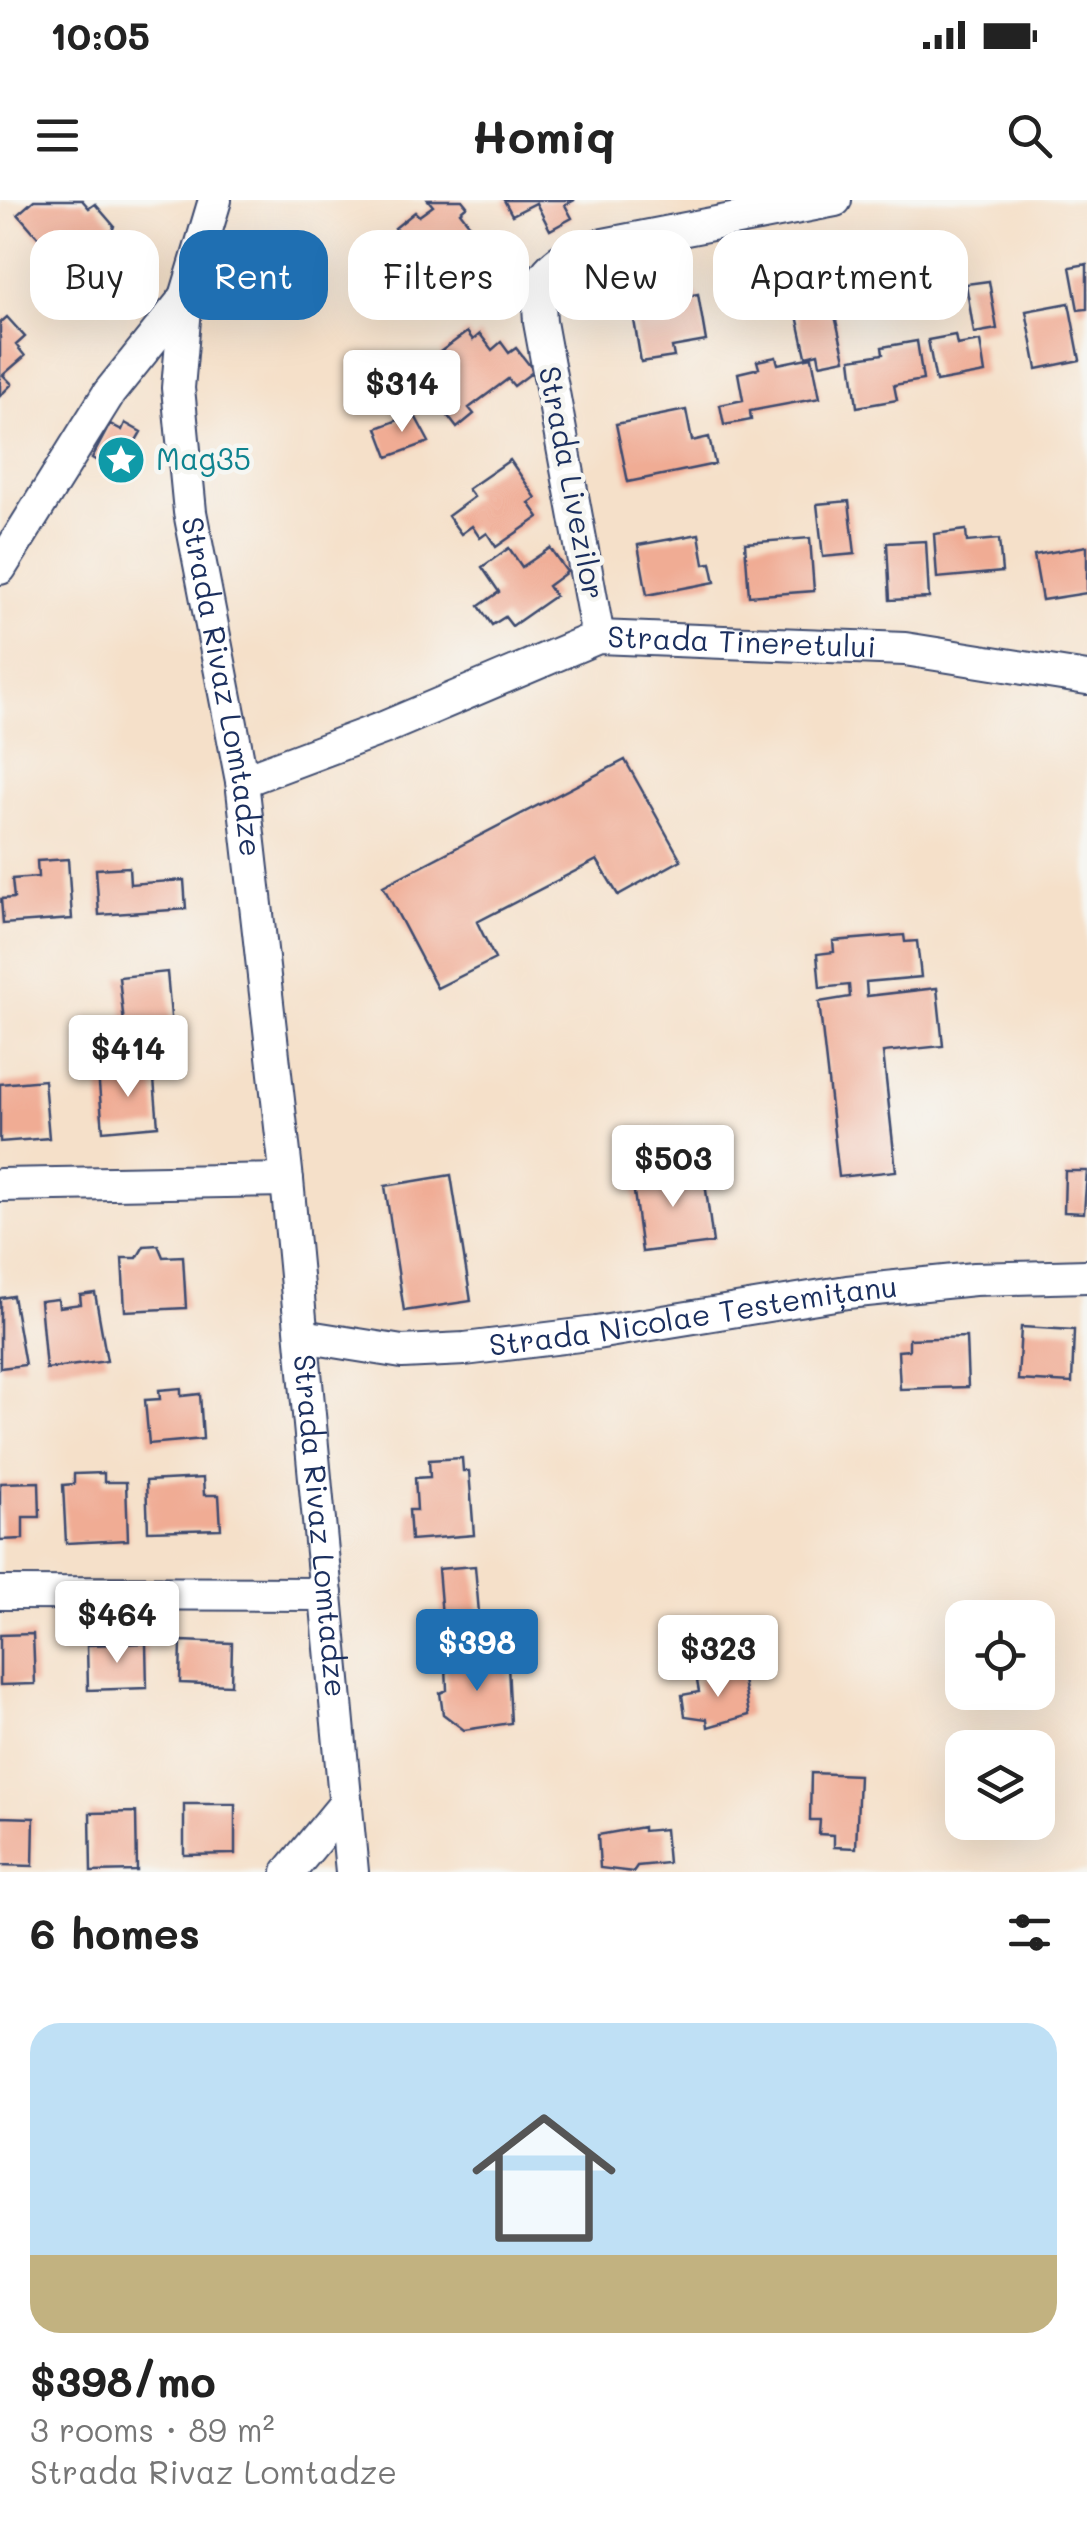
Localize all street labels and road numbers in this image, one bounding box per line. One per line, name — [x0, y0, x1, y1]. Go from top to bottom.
street label: Strada Livezilor — [531, 363, 615, 603]
street label: Strada Rivaz Lomtadze — [173, 513, 272, 858]
street label: Strada Tineretului — [607, 615, 877, 666]
street label: Strada Nicolae Testemițanu — [487, 1265, 899, 1364]
street label: Strada Rivaz Lomtadze — [285, 1352, 357, 1699]

